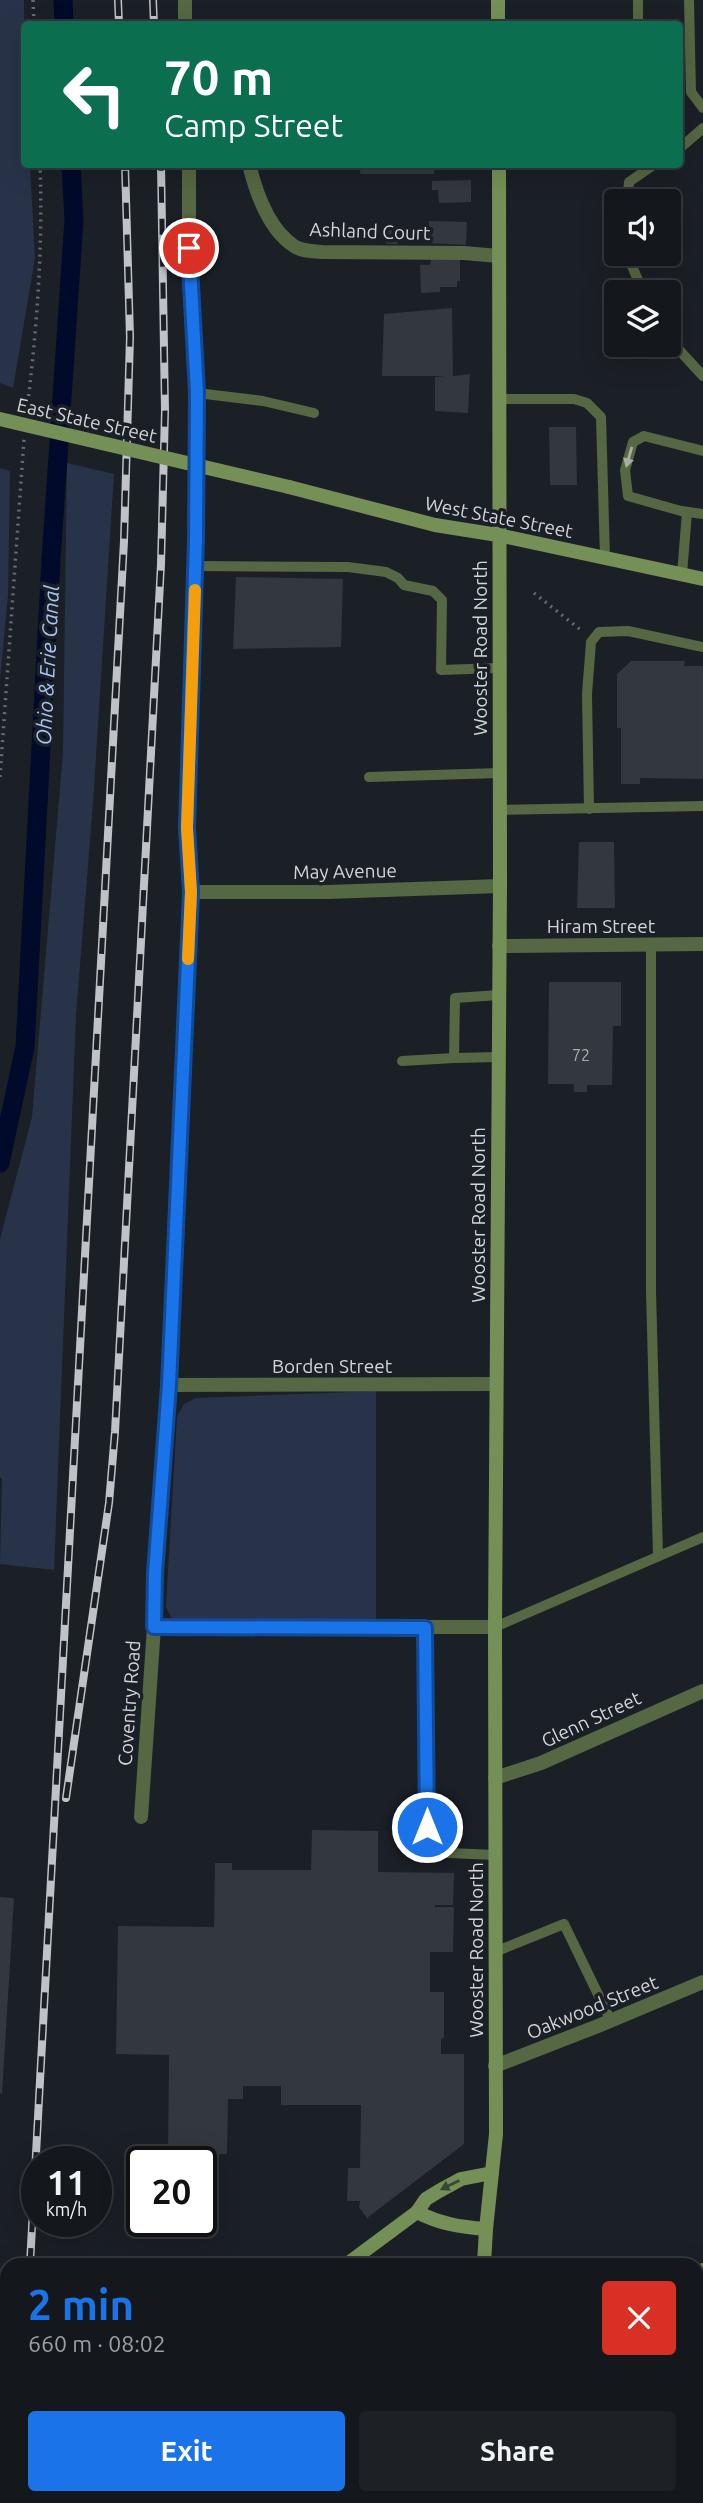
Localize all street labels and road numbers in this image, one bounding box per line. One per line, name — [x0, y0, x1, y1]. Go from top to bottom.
street label: Ashland Court — [309, 218, 431, 244]
street label: East State Street — [15, 393, 160, 447]
street label: West State Street — [423, 492, 575, 542]
street label: Wooster Road North — [469, 560, 491, 736]
street label: May Avenue — [293, 859, 397, 883]
street label: Hiram Street — [547, 915, 656, 937]
street label: Wooster Road North — [467, 1127, 489, 1303]
street label: Borden Street — [272, 1355, 393, 1377]
street label: Coventry Road — [114, 1640, 144, 1766]
street label: Glenn Street — [538, 1686, 645, 1752]
street label: Wooster Road North — [465, 1862, 487, 2038]
street label: Oakwood Street — [523, 1970, 661, 2043]

